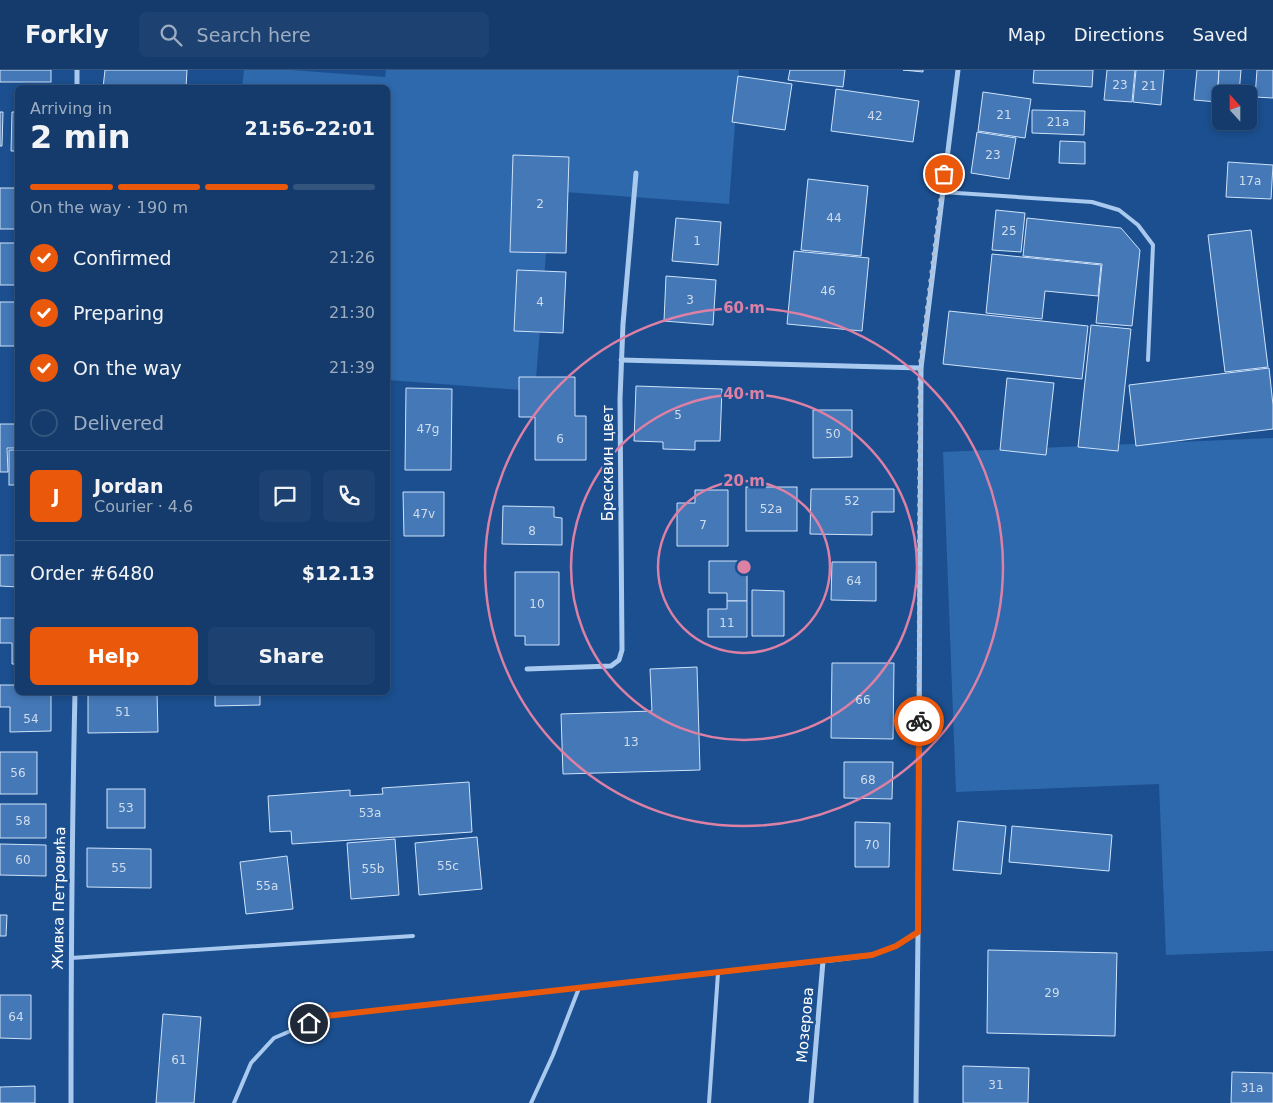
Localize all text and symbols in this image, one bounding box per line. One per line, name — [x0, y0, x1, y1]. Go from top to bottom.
search box — [139, 12, 489, 57]
text: Forkly — [25, 21, 109, 49]
icon: search — [157, 21, 185, 49]
text: Search here — [197, 24, 311, 46]
text: Map — [1008, 24, 1046, 45]
text: Directions — [1074, 24, 1164, 45]
text: Saved — [1192, 24, 1248, 45]
house number: 23 — [1112, 78, 1128, 92]
house number: 21 — [1141, 79, 1157, 93]
north arrow — [1212, 85, 1258, 130]
map controls — [1212, 85, 1257, 130]
text: Arriving in — [30, 99, 112, 118]
house number: 21 — [996, 108, 1012, 122]
house number: 42 — [867, 109, 883, 123]
house number: 21a — [1047, 115, 1069, 129]
text: 21:56–22:01 — [245, 117, 375, 139]
text: 2 min — [30, 118, 131, 156]
house number: 23 — [985, 148, 1001, 162]
pin — [923, 153, 965, 195]
icon: bag — [930, 160, 958, 188]
house number: 17a — [1239, 174, 1261, 188]
house number: 2 — [536, 197, 544, 211]
text: On the way · 190 m — [30, 198, 188, 217]
house number: 44 — [826, 211, 842, 225]
house number: 25 — [1001, 224, 1017, 238]
house number: 1 — [693, 234, 701, 248]
icon: check — [30, 244, 58, 272]
text: Confirmed — [73, 247, 172, 269]
text: 21:26 — [329, 248, 375, 267]
house number: 46 — [820, 284, 836, 298]
house number: 3 — [686, 293, 694, 307]
house number: 4 — [536, 295, 544, 309]
icon: check — [30, 299, 58, 327]
text: 60 m — [723, 299, 765, 317]
text: Preparing — [73, 302, 164, 324]
text: 21:30 — [329, 303, 375, 322]
icon: check — [30, 354, 58, 382]
text: On the way — [73, 357, 182, 379]
text: 21:39 — [329, 358, 375, 377]
text: 40 m — [723, 385, 765, 403]
street label: Бресквин цвет — [599, 404, 617, 521]
house number: 5 — [674, 408, 682, 422]
text: Delivered — [73, 412, 164, 434]
house number: 47g — [417, 422, 439, 436]
house number: 50 — [825, 427, 841, 441]
house number: 6 — [556, 432, 564, 446]
button: chat — [259, 470, 311, 522]
button: phone — [323, 470, 375, 522]
text: 20 m — [723, 472, 765, 490]
text: Jordan — [94, 475, 163, 497]
text: J — [52, 485, 60, 507]
house number: 52 — [844, 494, 860, 508]
text: Courier · 4.6 — [94, 497, 193, 516]
house number: 52a — [760, 502, 782, 516]
house number: 47v — [413, 507, 435, 521]
house number: 7 — [699, 518, 707, 532]
house number: 8 — [528, 524, 536, 538]
centre of rings — [735, 558, 753, 576]
text: Order #6480 — [30, 562, 154, 584]
text: $12.13 — [302, 562, 375, 584]
house number: 64 — [846, 574, 862, 588]
house number: 10 — [529, 597, 545, 611]
house number: 11 — [719, 616, 735, 630]
button: Help — [30, 627, 198, 685]
button: Share — [208, 627, 375, 685]
house number: 66 — [855, 693, 871, 707]
courier — [894, 696, 944, 746]
house number: 51 — [115, 705, 131, 719]
icon: bike — [905, 707, 933, 735]
house number: 54 — [23, 712, 39, 726]
house number: 13 — [623, 735, 639, 749]
house number: 56 — [10, 766, 26, 780]
house number: 68 — [860, 773, 876, 787]
house number: 53 — [118, 801, 134, 815]
house number: 53a — [359, 806, 381, 820]
house number: 58 — [15, 814, 31, 828]
street label: Живка Петровића — [49, 826, 69, 970]
house number: 70 — [864, 838, 880, 852]
house number: 60 — [15, 853, 31, 867]
house number: 55c — [437, 859, 459, 873]
house number: 55 — [111, 861, 127, 875]
house number: 55b — [362, 862, 384, 876]
house number: 55a — [256, 879, 278, 893]
street label: Мозерова — [793, 986, 817, 1064]
house number: 29 — [1044, 986, 1060, 1000]
pin — [288, 1002, 330, 1044]
icon: home — [295, 1009, 323, 1037]
house number: 64 — [8, 1010, 24, 1024]
house number: 61 — [171, 1053, 187, 1067]
house number: 31 — [988, 1078, 1004, 1092]
house number: 31a — [1241, 1081, 1263, 1095]

